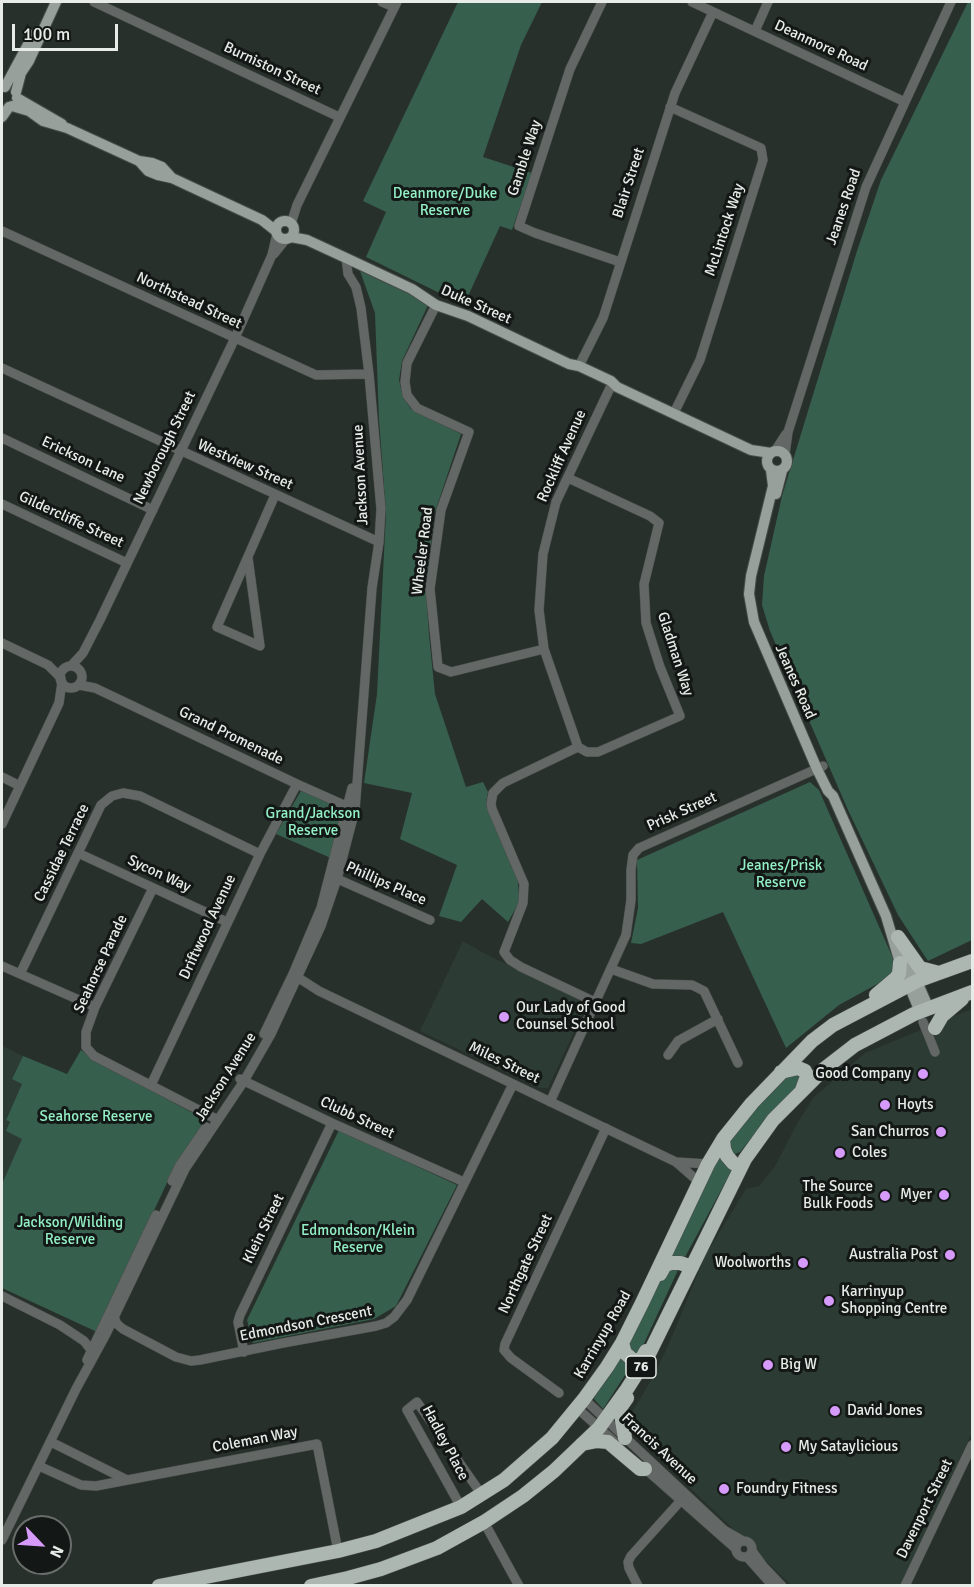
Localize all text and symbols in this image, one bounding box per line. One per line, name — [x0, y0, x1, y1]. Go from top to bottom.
scale bar — [15, 12, 122, 50]
street label: Deanmore Road — [771, 17, 871, 75]
text: 100 m — [23, 23, 70, 45]
street label: Burniston Street — [221, 39, 323, 99]
street label: Gamble Way — [504, 118, 546, 198]
street label: Blair Street — [609, 145, 649, 221]
street label: Jeanes Road — [823, 166, 865, 248]
street label: McLintock Way — [702, 181, 748, 279]
park label: Deanmore/Duke Reserve — [393, 185, 497, 220]
street label: Northstead Street — [133, 269, 245, 333]
street label: Duke Street — [438, 282, 514, 328]
street label: Newborough Street — [130, 388, 200, 508]
street label: Rockliff Avenue — [534, 407, 590, 505]
street label: Jackson Avenue — [349, 424, 373, 526]
street label: Erickson Lane — [39, 433, 127, 487]
street label: Westview Street — [194, 436, 296, 494]
street label: Gildercliffe Street — [16, 488, 126, 552]
street label: Wheeler Road — [409, 506, 437, 596]
street label: Gladman Way — [653, 610, 697, 698]
street label: Jeanes Road — [771, 642, 819, 722]
street label: Grand Promenade — [176, 703, 286, 769]
street label: Prisk Street — [644, 789, 720, 835]
street label: Cassidae Terrace — [31, 801, 93, 905]
park label: Grand/Jackson Reserve — [266, 805, 360, 840]
street label: Sycon Way — [124, 852, 194, 896]
park label: Jeanes/Prisk Reserve — [740, 857, 822, 892]
street label: Phillips Place — [343, 858, 429, 910]
street label: Driftwood Avenue — [176, 872, 240, 982]
street label: Seahorse Parade — [70, 912, 132, 1016]
place label: Our Lady of Good Counsel School — [516, 999, 626, 1034]
marker: Our Lady of Good Counsel School — [497, 1010, 511, 1024]
street label: Jackson Avenue — [192, 1029, 260, 1125]
street label: Miles Street — [466, 1038, 542, 1088]
place label: Good Company — [815, 1065, 911, 1083]
marker: Good Company — [916, 1067, 930, 1081]
street label: Clubb Street — [317, 1093, 397, 1143]
place label: Hoyts — [897, 1096, 934, 1114]
marker: Hoyts — [878, 1098, 892, 1112]
park label: Seahorse Reserve — [40, 1108, 152, 1126]
place label: San Churros — [851, 1123, 929, 1141]
marker: San Churros — [934, 1125, 948, 1139]
place label: Coles — [852, 1144, 887, 1162]
marker: Coles — [833, 1146, 847, 1160]
place label: The Source Bulk Foods — [803, 1178, 873, 1213]
place label: Myer — [900, 1186, 932, 1204]
marker: Myer — [937, 1188, 951, 1202]
marker: The Source Bulk Foods — [878, 1189, 892, 1203]
street label: Klein Street — [239, 1191, 289, 1267]
street label: Northgate Street — [495, 1211, 557, 1317]
park label: Jackson/Wilding Reserve — [17, 1214, 123, 1249]
park label: Edmondson/Klein Reserve — [301, 1222, 415, 1257]
place label: Australia Post — [849, 1246, 938, 1264]
marker: Australia Post — [943, 1248, 957, 1262]
place label: Woolworths — [715, 1254, 791, 1272]
marker: Woolworths — [796, 1256, 810, 1270]
place label: Karrinyup Shopping Centre — [841, 1283, 947, 1318]
street label: Karrinyup Road — [571, 1288, 635, 1382]
marker: Karrinyup Shopping Centre — [822, 1294, 836, 1308]
street label: Edmondson Crescent — [238, 1302, 374, 1346]
road number: 76 — [626, 1356, 656, 1378]
place label: Big W — [780, 1356, 817, 1374]
marker: Big W — [761, 1358, 775, 1372]
street label: Hadley Place — [418, 1402, 472, 1484]
place label: David Jones — [847, 1402, 923, 1420]
marker: David Jones — [828, 1404, 842, 1418]
street label: Francis Avenue — [617, 1409, 701, 1489]
street label: Coleman Way — [211, 1423, 299, 1457]
place label: My Sataylicious — [798, 1438, 898, 1456]
marker: My Sataylicious — [779, 1440, 793, 1454]
street label: Davenport Street — [893, 1456, 957, 1562]
place label: Foundry Fitness — [736, 1480, 838, 1498]
marker: Foundry Fitness — [717, 1482, 731, 1496]
north arrow — [12, 1515, 72, 1575]
text: N — [45, 1542, 68, 1561]

